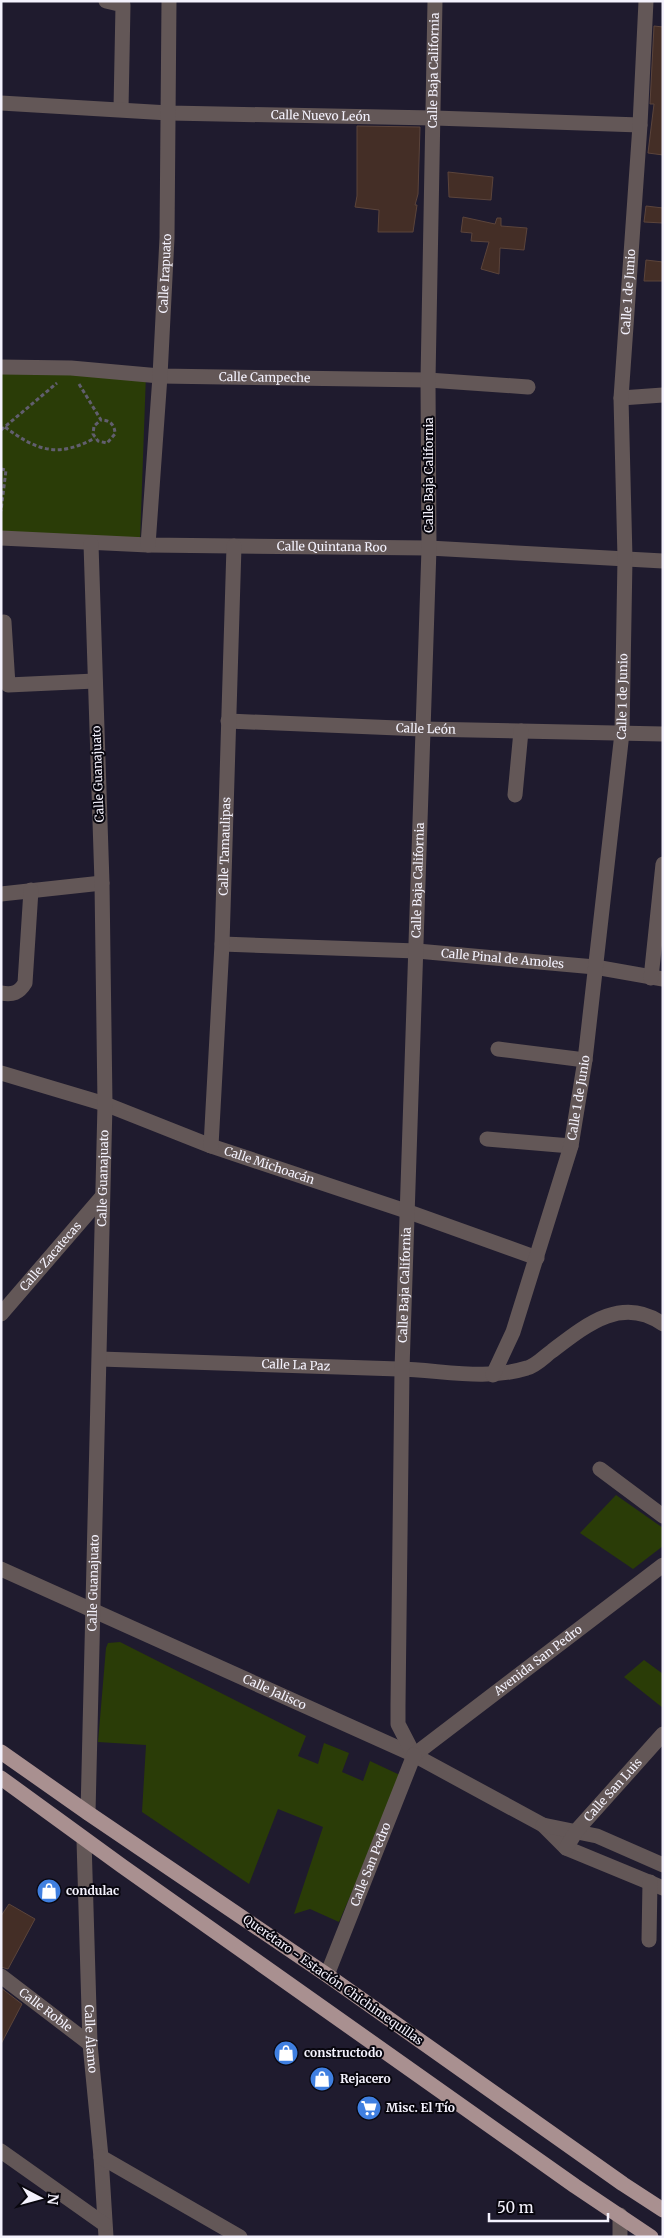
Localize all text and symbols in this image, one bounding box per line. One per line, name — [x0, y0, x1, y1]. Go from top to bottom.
street label: Calle Baja California — [425, 12, 442, 128]
street label: Calle Nuevo León — [271, 107, 371, 124]
street label: Calle Irapuato — [155, 234, 174, 314]
street label: Calle 1 de Junio — [617, 248, 638, 335]
street label: Calle Campeche — [219, 369, 310, 385]
street label: Calle Baja California — [421, 417, 436, 533]
street label: Calle Quintana Roo — [277, 538, 387, 555]
street label: Calle 1 de Junio — [613, 653, 630, 740]
street label: Calle León — [396, 720, 456, 737]
street label: Calle Guanajuato — [88, 725, 107, 823]
street label: Calle Tamaulipas — [215, 797, 233, 896]
street label: Calle Baja California — [408, 822, 427, 938]
street label: Calle Pinal de Amoles — [440, 945, 565, 971]
street label: Calle 1 de Junio — [564, 1054, 592, 1142]
street label: Calle Guanajuato — [94, 1130, 111, 1227]
street label: Calle Michoacán — [222, 1143, 317, 1187]
street label: Calle Zacatecas — [16, 1218, 84, 1294]
street label: Calle Baja California — [395, 1226, 414, 1343]
street label: Calle La Paz — [261, 1356, 331, 1373]
street label: Calle Guanajuato — [84, 1534, 102, 1632]
street label: Avenida San Pedro — [490, 1622, 585, 1699]
street label: Calle Jalisco — [241, 1671, 309, 1713]
street label: Calle San Luis — [580, 1755, 645, 1824]
street label: Calle San Pedro — [347, 1820, 394, 1908]
shop icon: condulac — [36, 1878, 62, 1904]
place label: condulac — [66, 1883, 119, 1898]
street label: Querétaro - Estación Chichimequillas — [240, 1911, 426, 2048]
street label: Calle Roble — [16, 1984, 76, 2035]
street label: Calle Álamo — [82, 2004, 101, 2074]
shop icon: constructodo — [273, 2040, 299, 2066]
place label: constructodo — [304, 2045, 382, 2060]
shop icon: Rejacero — [309, 2066, 335, 2092]
place label: Rejacero — [340, 2071, 391, 2086]
supermarket icon: Misc. El Tío — [356, 2095, 382, 2121]
place label: Misc. El Tío — [386, 2100, 455, 2115]
north arrow — [15, 2173, 65, 2223]
scale bar — [489, 2190, 608, 2222]
text: N — [43, 2193, 62, 2206]
text: 50 m — [497, 2198, 534, 2217]

